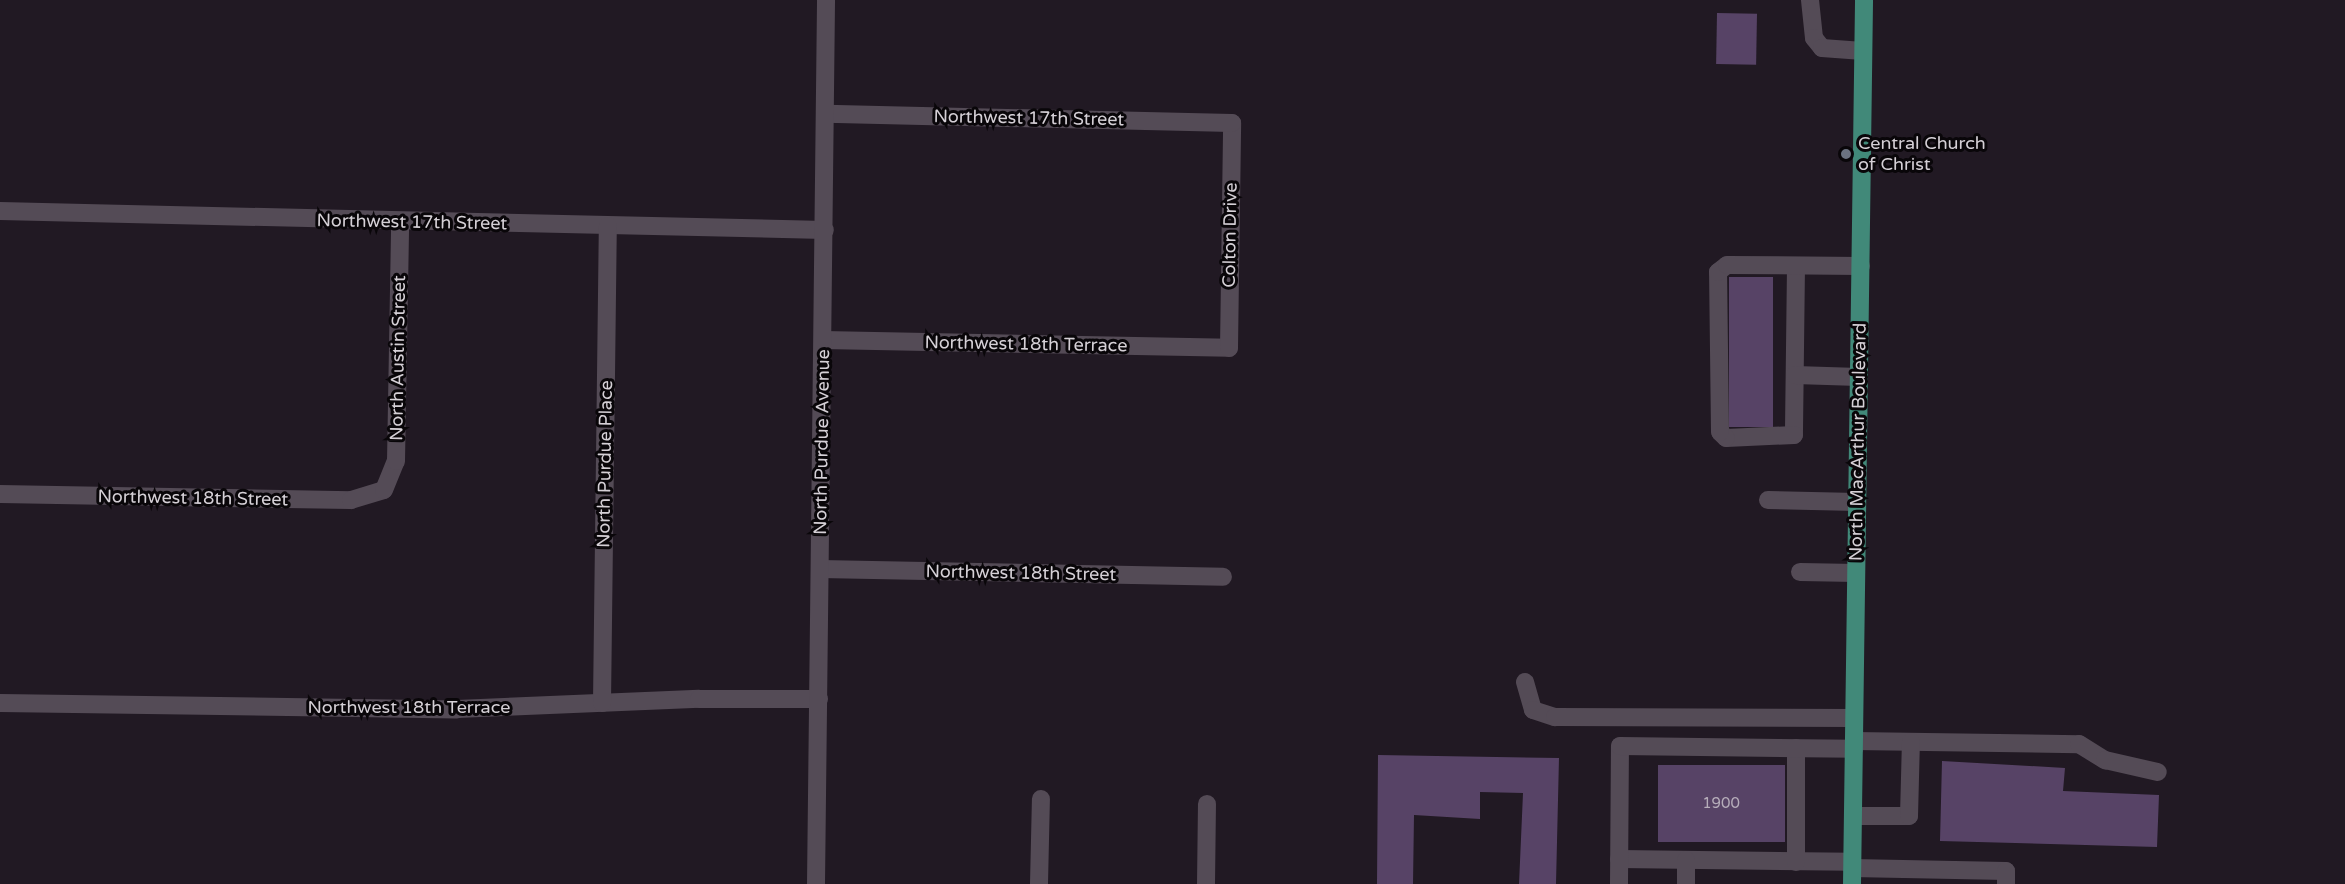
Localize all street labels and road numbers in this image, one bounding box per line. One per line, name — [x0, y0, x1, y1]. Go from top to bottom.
street label: Northwest 17th Street — [933, 106, 1125, 130]
street label: Colton Drive — [1218, 182, 1242, 288]
street label: Northwest 17th Street — [316, 210, 508, 234]
street label: North Austin Street — [386, 275, 410, 441]
street label: North MacArthur Boulevard — [1845, 323, 1871, 561]
street label: Northwest 18th Terrace — [924, 331, 1128, 357]
street label: North Purdue Avenue — [810, 349, 834, 535]
street label: North Purdue Place — [593, 380, 617, 548]
street label: Northwest 18th Street — [97, 486, 289, 510]
street label: Northwest 18th Street — [925, 561, 1117, 585]
street label: Northwest 18th Terrace — [308, 696, 510, 718]

